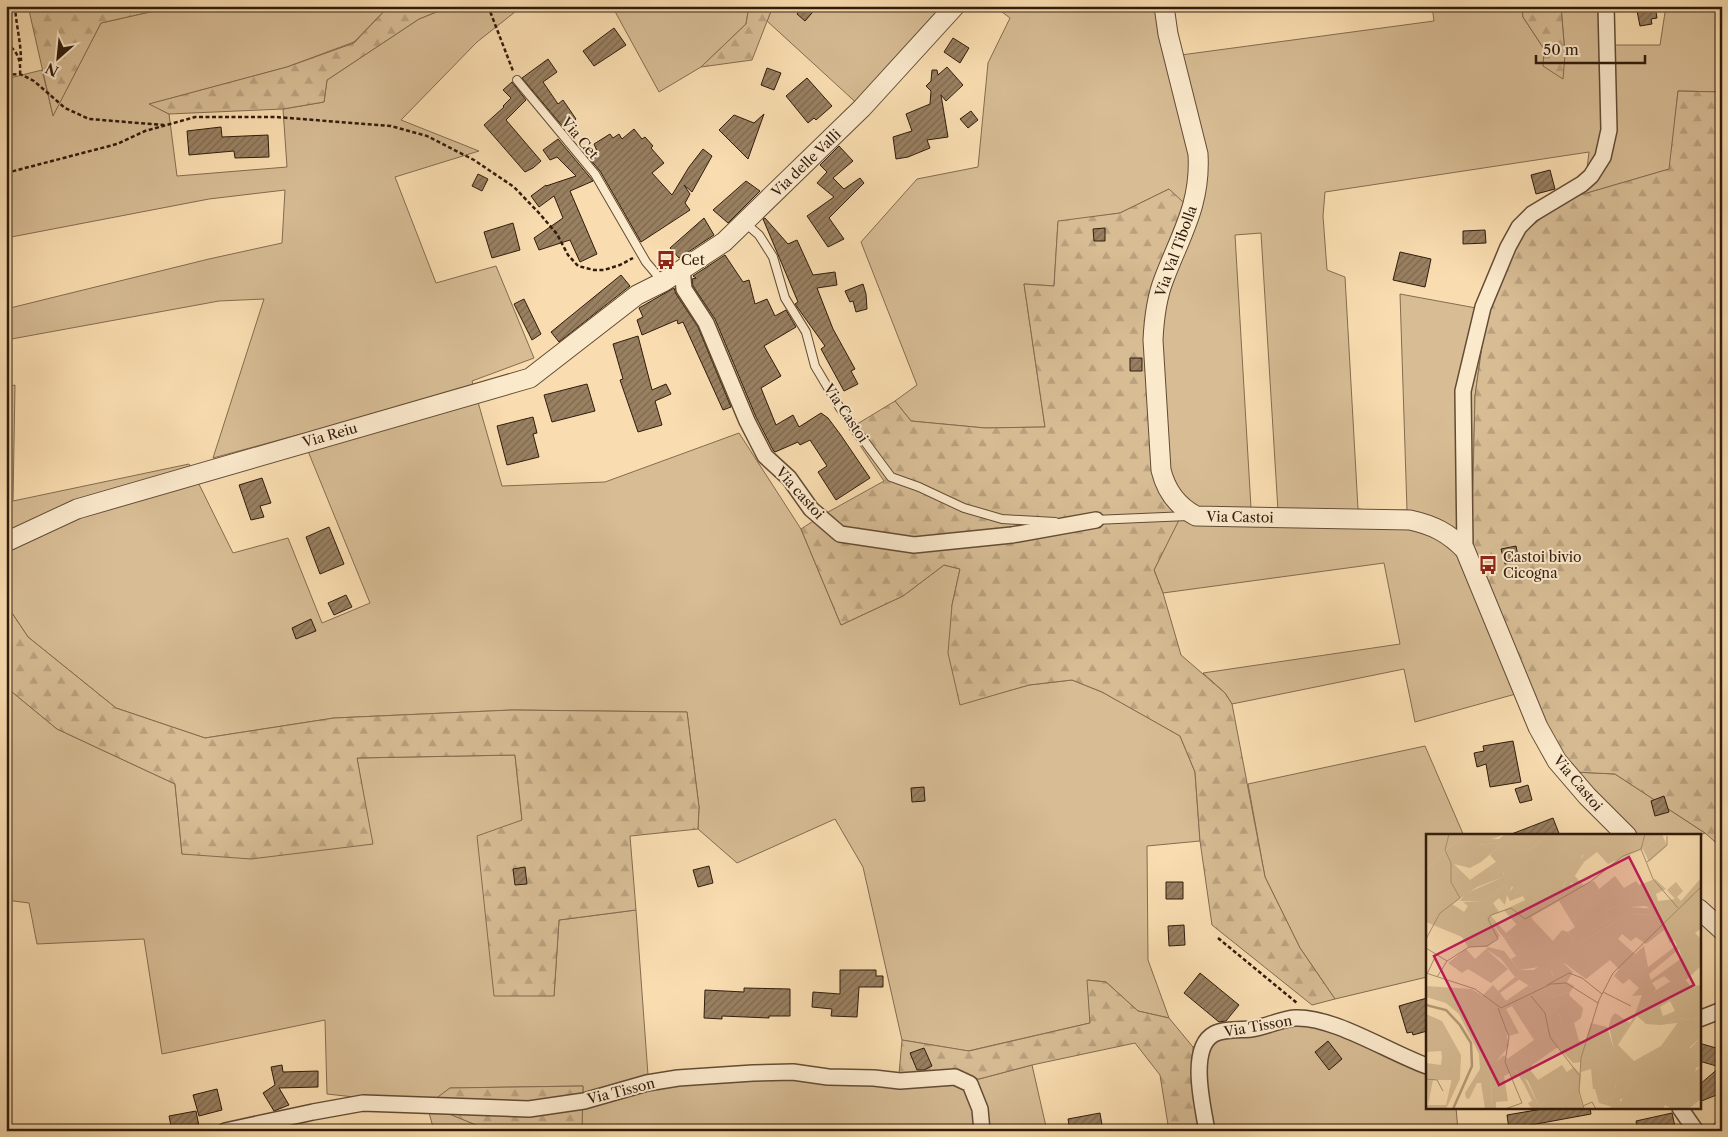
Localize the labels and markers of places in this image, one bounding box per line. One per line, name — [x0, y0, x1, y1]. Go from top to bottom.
bus stop icon: Cet — [655, 249, 677, 271]
place label: Cet — [681, 251, 705, 269]
place label: Castoi bivio Cicogna — [1503, 548, 1582, 582]
bus stop icon: Castoi bivio Cicogna — [1477, 554, 1499, 576]

